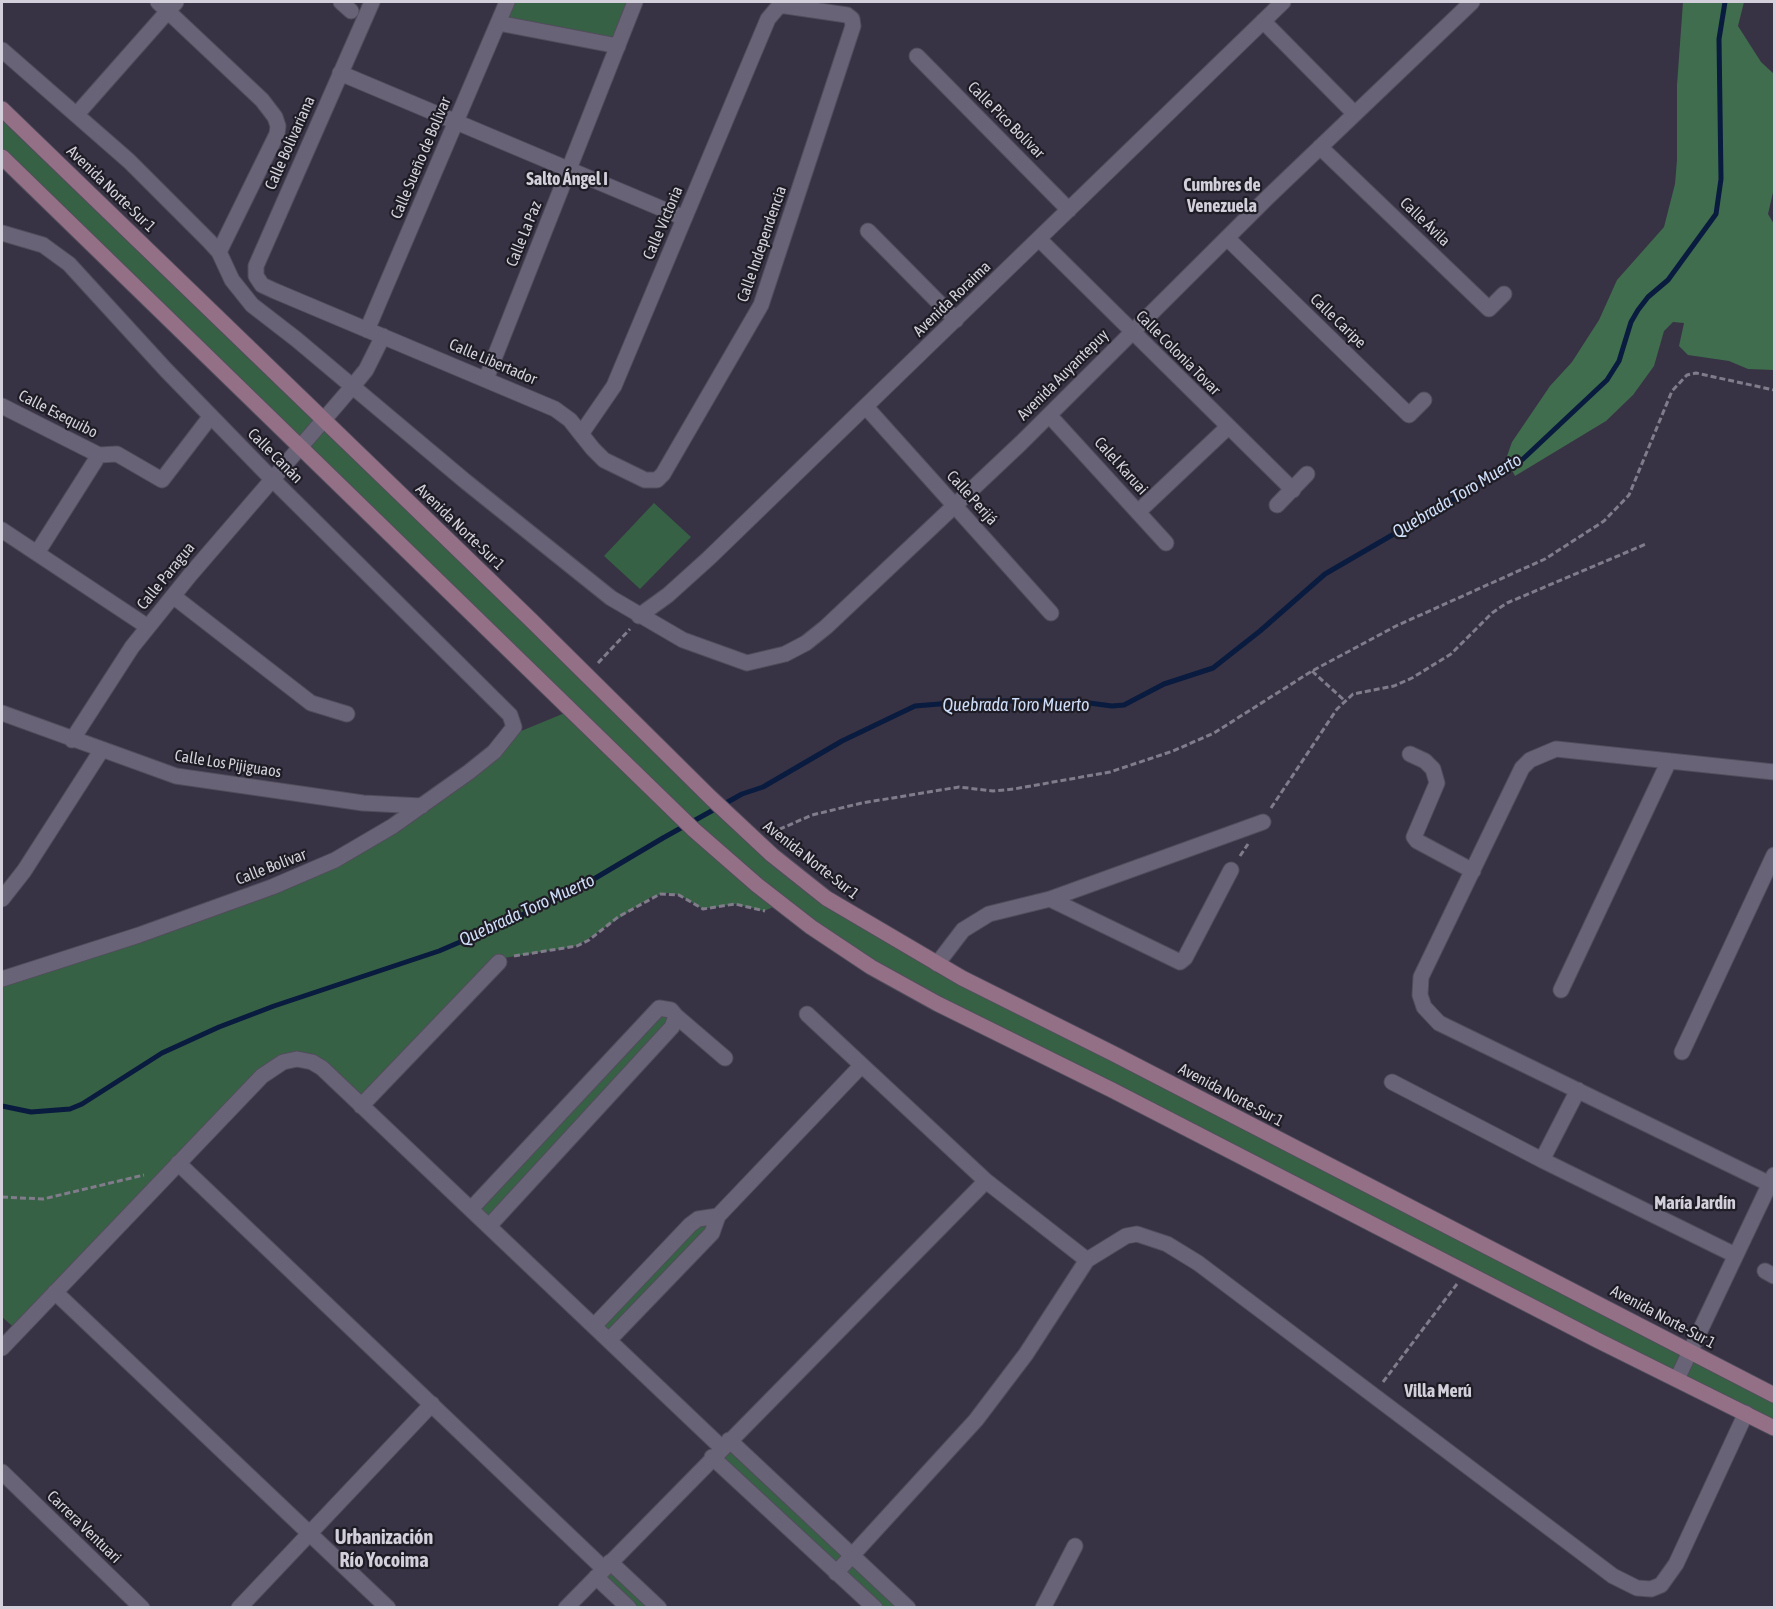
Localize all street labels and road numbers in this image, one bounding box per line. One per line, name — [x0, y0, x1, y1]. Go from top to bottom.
street label: Calle Pico Bolívar — [964, 78, 1048, 162]
street label: Calle Bolivariana — [261, 93, 319, 193]
street label: Calle Sueño de Bolívar — [387, 94, 455, 222]
street label: Avenida Norte-Sur 1 — [63, 142, 159, 236]
street label: Calle Victoria — [639, 184, 687, 262]
street label: Calle Independencia — [733, 184, 791, 304]
street label: Calle Ávila — [1396, 193, 1454, 251]
street label: Calle La Paz — [502, 198, 546, 270]
street label: Avenida Roraima — [909, 257, 995, 341]
street label: Calle Caripe — [1306, 290, 1370, 352]
street label: Calle Colonia Tovar — [1132, 307, 1224, 399]
street label: Avenida Auyantepuy — [1013, 325, 1113, 425]
street label: Calle Libertador — [446, 335, 540, 389]
street label: Calle Esequibo — [15, 386, 101, 442]
street label: Calle Canán — [243, 424, 307, 488]
street label: Calel Karuai — [1090, 433, 1152, 499]
street label: Calle Perijá — [942, 467, 1002, 529]
street label: Avenida Norte-Sur 1 — [412, 480, 508, 574]
street label: Calle Paragua — [133, 538, 199, 614]
street label: Calle Los Pijiguaos — [173, 746, 283, 782]
street label: Avenida Norte-Sur 1 — [759, 817, 863, 903]
street label: Calle Bolívar — [233, 845, 309, 889]
street label: Avenida Norte-Sur 1 — [1175, 1059, 1287, 1131]
street label: Avenida Norte-Sur 1 — [1607, 1281, 1719, 1353]
street label: Carrera Ventuari — [43, 1487, 125, 1567]

